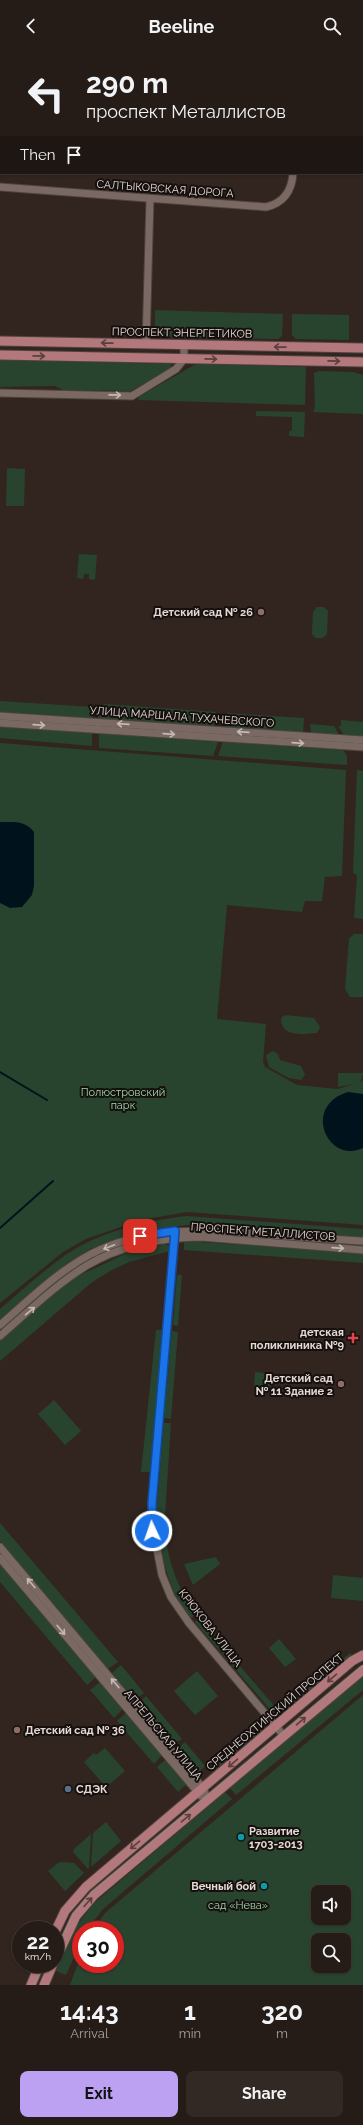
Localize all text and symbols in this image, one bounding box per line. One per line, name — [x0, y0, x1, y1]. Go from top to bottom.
icon: back — [20, 15, 42, 37]
icon: search — [321, 15, 343, 37]
text: Beeline — [149, 16, 214, 37]
text: 290 m — [86, 67, 168, 100]
icon: left — [20, 68, 72, 120]
text: проспект Металлистов — [86, 101, 286, 122]
icon: arrive — [63, 144, 85, 166]
text: Then — [20, 146, 55, 164]
street label: САЛТЫКОВСКАЯ ДОРОГА — [96, 178, 235, 200]
street label: ПРОСПЕКТ ЭНЕРГЕТИКОВ — [112, 325, 252, 341]
one-way arrow — [101, 339, 114, 347]
one-way arrow — [274, 343, 287, 351]
one-way arrow — [32, 352, 45, 359]
one-way arrow — [204, 355, 217, 363]
one-way arrow — [327, 358, 340, 365]
one-way arrow — [108, 392, 121, 399]
place label: Детский сад № 26 — [153, 606, 253, 619]
marker: Детский сад № 26 — [256, 607, 266, 617]
street label: УЛИЦА МАРШАЛА ТУХАЧЕВСКОГО — [89, 704, 275, 730]
one-way arrow — [117, 721, 130, 728]
one-way arrow — [32, 722, 45, 729]
one-way arrow — [237, 729, 250, 736]
one-way arrow — [162, 731, 175, 738]
one-way arrow — [291, 739, 304, 746]
park label: Полюстровский парк — [81, 1086, 165, 1112]
pin — [123, 1219, 157, 1253]
street label: ПРОСПЕКТ МЕТАЛЛИСТОВ — [190, 1220, 336, 1244]
icon: arrive — [129, 1225, 151, 1247]
one-way arrow — [104, 1243, 116, 1251]
one-way arrow — [331, 1244, 344, 1251]
one-way arrow — [24, 1306, 35, 1315]
place label: детская поликлиника №9 — [250, 1326, 345, 1352]
marker: детская поликлиника №9 — [347, 1332, 359, 1344]
place label: Детский сад № 11 Здание 2 — [256, 1372, 333, 1398]
marker: Детский сад № 11 Здание 2 — [336, 1379, 346, 1389]
position arrow — [131, 1510, 173, 1552]
one-way arrow — [27, 1578, 36, 1589]
street label: КРЮКОВА УЛИЦА — [176, 1587, 245, 1670]
one-way arrow — [57, 1625, 66, 1636]
street label: СРЕДНЕОХТИНСКИЙ ПРОСПЕКТ — [204, 1651, 346, 1773]
one-way arrow — [327, 1674, 337, 1683]
one-way arrow — [111, 1677, 119, 1688]
street label: АПРЕЛЬСКАЯ УЛИЦА — [121, 1687, 205, 1783]
one-way arrow — [296, 1716, 307, 1725]
place label: Детский сад № 36 — [25, 1724, 125, 1737]
marker: Детский сад № 36 — [12, 1725, 22, 1735]
one-way arrow — [228, 1758, 238, 1767]
place label: СДЭК — [76, 1783, 108, 1796]
marker: СДЭК — [63, 1784, 73, 1794]
one-way arrow — [181, 1814, 192, 1823]
place label: Развитие 1703-2013 — [249, 1825, 303, 1851]
marker: Развитие 1703-2013 — [236, 1832, 246, 1842]
one-way arrow — [130, 1840, 140, 1849]
place label: Вечный бой — [191, 1880, 256, 1893]
marker: Вечный бой — [259, 1881, 269, 1891]
map controls — [311, 1885, 351, 1973]
button: sound — [311, 1885, 351, 1925]
one-way arrow — [83, 1897, 92, 1908]
park label: сад «Нева» — [208, 1899, 268, 1912]
speed limit sign: 30 — [72, 1921, 124, 1973]
text: 22 — [27, 1930, 49, 1954]
button: search — [311, 1933, 351, 1973]
text: km/h — [25, 1951, 51, 1962]
text: 14:43 — [60, 1997, 119, 2026]
text: 1 — [184, 1997, 196, 2026]
text: 320 — [261, 1997, 303, 2026]
text: Arrival — [70, 2026, 108, 2041]
text: min — [179, 2026, 201, 2041]
text: m — [276, 2026, 288, 2041]
button: Exit — [20, 2071, 178, 2117]
button: Share — [186, 2071, 343, 2117]

